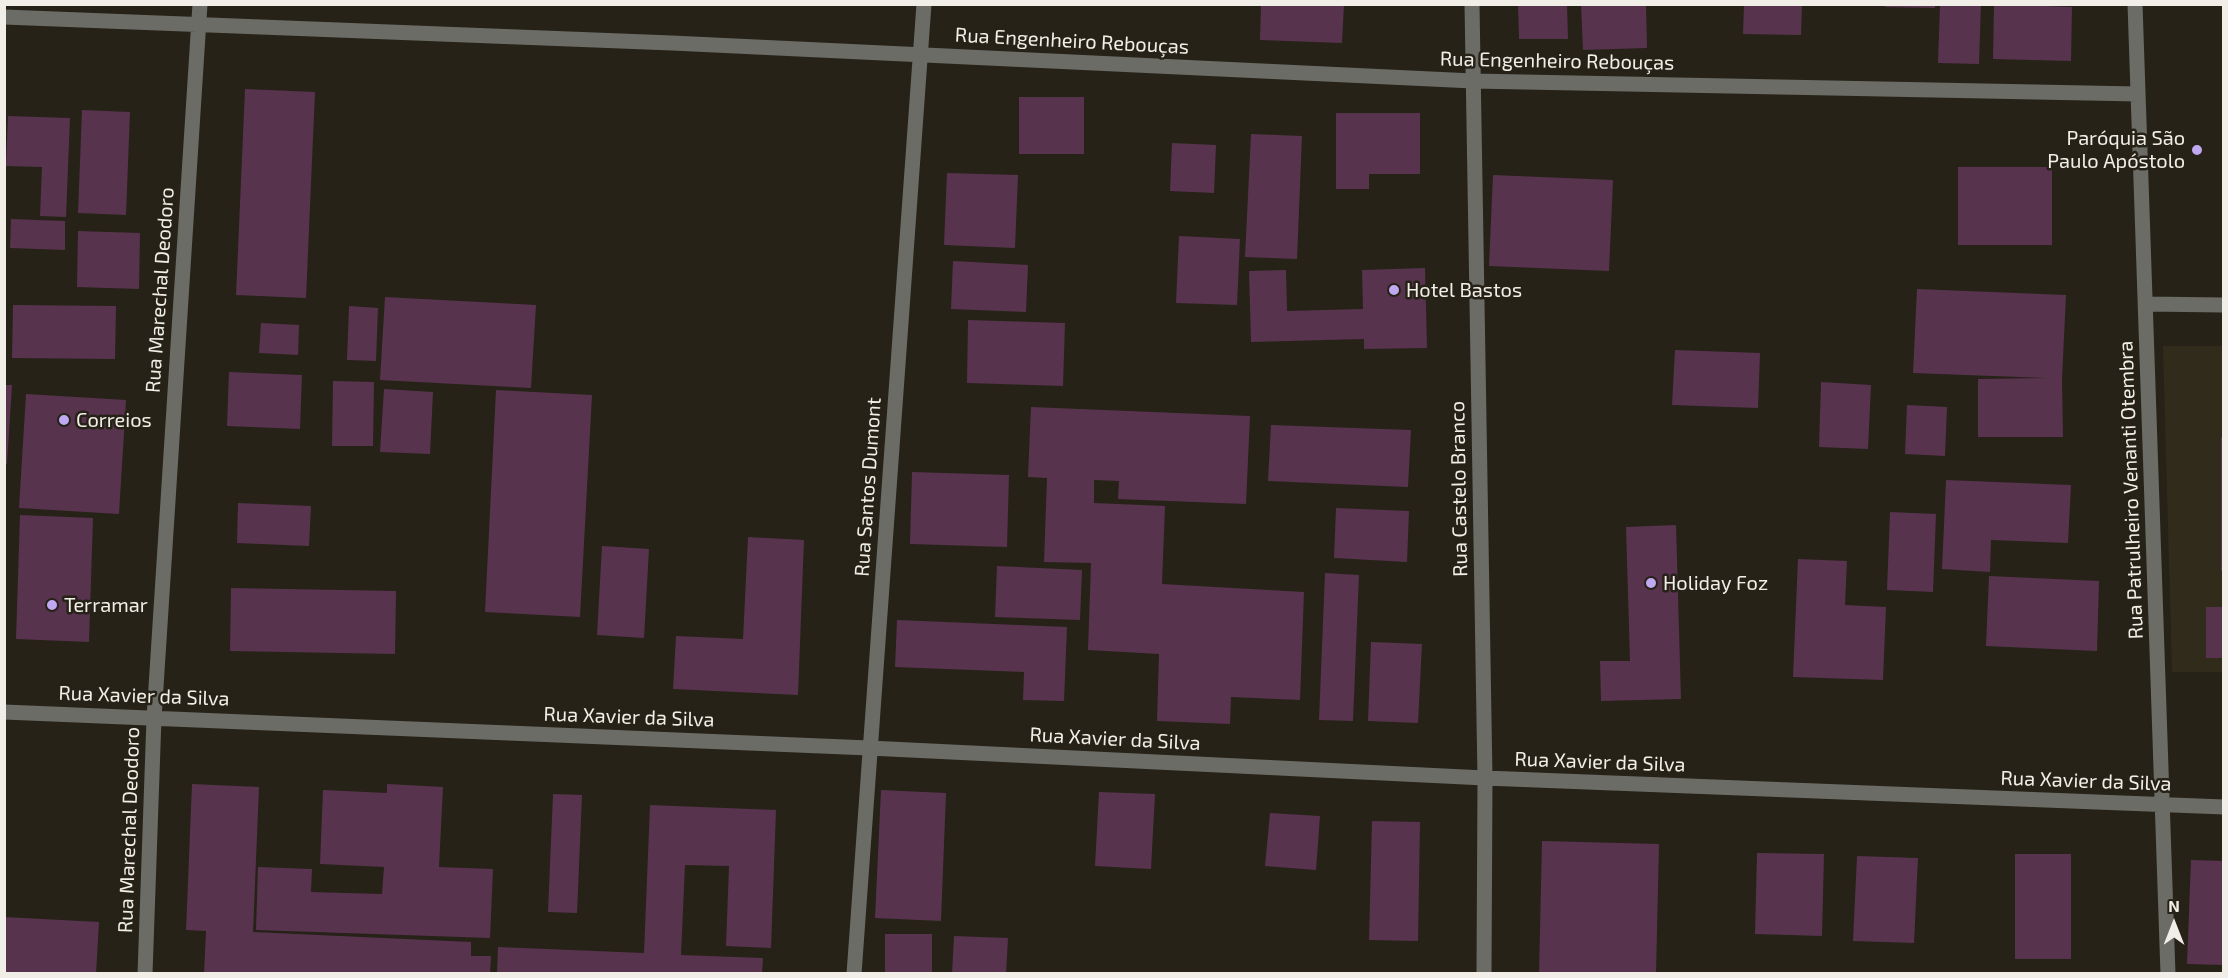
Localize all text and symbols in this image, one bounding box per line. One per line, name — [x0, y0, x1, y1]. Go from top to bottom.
street label: Rua Engenheiro Rebouças — [954, 23, 1190, 59]
street label: Rua Engenheiro Rebouças — [1440, 47, 1674, 75]
place label: Paróquia São Paulo Apóstolo — [2047, 126, 2185, 173]
marker: Paróquia São Paulo Apóstolo — [2190, 143, 2204, 157]
street label: Rua Marechal Deodoro — [141, 186, 179, 394]
place label: Hotel Bastos — [1406, 278, 1522, 302]
marker: Hotel Bastos — [1387, 283, 1401, 297]
street label: Rua Patrulheiro Venanti Otembra — [2114, 340, 2148, 640]
street label: Rua Santos Dumont — [850, 397, 886, 577]
street label: Rua Castelo Branco — [1445, 401, 1473, 577]
place label: Correios — [76, 408, 152, 432]
marker: Correios — [57, 413, 71, 427]
place label: Holiday Foz — [1663, 571, 1768, 595]
marker: Holiday Foz — [1644, 576, 1658, 590]
place label: Terramar — [64, 593, 148, 617]
marker: Terramar — [45, 598, 59, 612]
street label: Rua Xavier da Silva — [58, 681, 230, 711]
street label: Rua Xavier da Silva — [543, 702, 715, 732]
street label: Rua Xavier da Silva — [1029, 723, 1201, 755]
street label: Rua Marechal Deodoro — [113, 726, 145, 934]
street label: Rua Xavier da Silva — [1514, 747, 1686, 777]
street label: Rua Xavier da Silva — [2000, 766, 2172, 796]
north arrow — [2144, 894, 2204, 954]
text: N — [2168, 896, 2180, 915]

